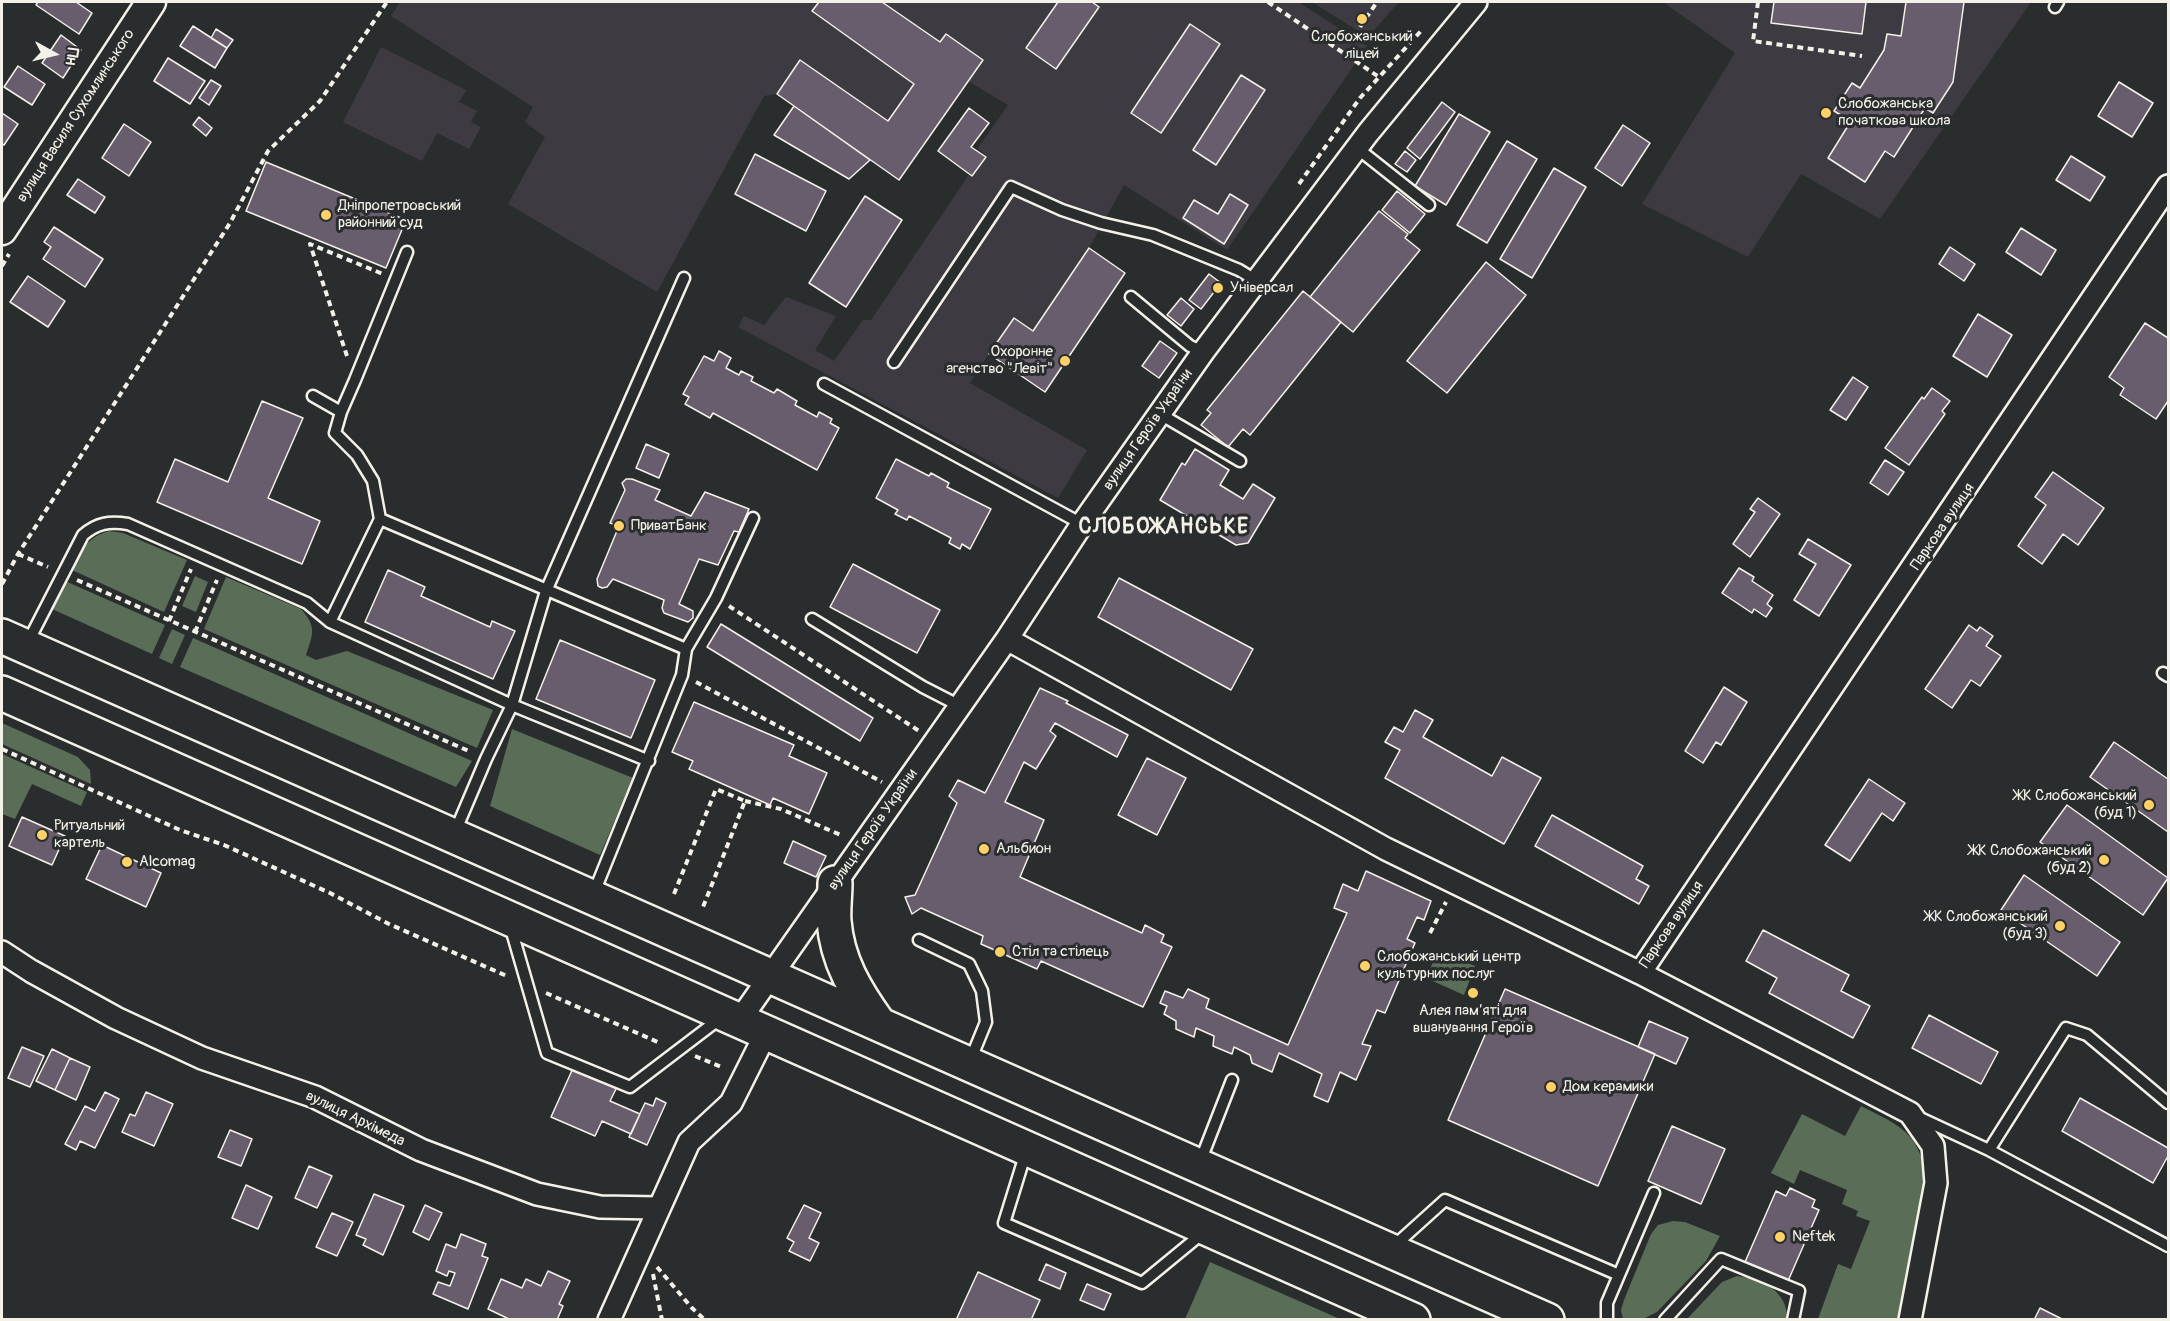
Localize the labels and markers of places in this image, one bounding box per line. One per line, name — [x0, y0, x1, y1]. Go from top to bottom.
marker: Слобожанський ліцей — [1355, 12, 1369, 26]
place label: Слобожанський ліцей — [1311, 28, 1413, 63]
place label: Cлобожанська початкова школа — [1838, 95, 1950, 130]
marker: Cлобожанська початкова школа — [1819, 106, 1833, 120]
place label: Дніпропетровський районний суд — [338, 197, 461, 232]
marker: Дніпропетровський районний суд — [319, 208, 333, 222]
place label: Універсал — [1230, 279, 1293, 297]
marker: Універсал — [1211, 281, 1225, 295]
place label: Охоронне агенство "Левіт" — [946, 343, 1053, 378]
marker: Охоронне агенство "Левіт" — [1058, 354, 1072, 368]
place label: ПриватБанк — [631, 517, 707, 535]
marker: ПриватБанк — [612, 519, 626, 533]
place label: ЖК Слобожанський (буд 1) — [2014, 787, 2137, 822]
marker: ЖК Слобожанський (буд 1) — [2142, 798, 2156, 812]
place label: Ритуальний картель — [54, 817, 125, 852]
marker: Ритуальний картель — [35, 828, 49, 842]
place label: Альбион — [996, 840, 1051, 858]
marker: Альбион — [977, 842, 991, 856]
place label: ЖК Слобожанський (буд 2) — [1969, 842, 2092, 877]
place label: Alcomag — [139, 853, 195, 871]
marker: ЖК Слобожанський (буд 2) — [2097, 853, 2111, 867]
marker: Alcomag — [120, 855, 134, 869]
place label: ЖК Слобожанський (буд 3) — [1925, 908, 2048, 943]
marker: ЖК Слобожанський (буд 3) — [2053, 919, 2067, 933]
place label: Стіл та стілець — [1012, 943, 1109, 961]
marker: Стіл та стілець — [993, 945, 1007, 959]
place label: Слобожанський центр культурних послуг — [1377, 948, 1521, 983]
marker: Слобожанський центр культурних послуг — [1358, 959, 1372, 973]
marker: Алея пам’яті для вшанування Героїв — [1466, 986, 1480, 1000]
place label: Алея пам’яті для вшанування Героїв — [1413, 1002, 1533, 1037]
place label: Дом керамики — [1563, 1078, 1653, 1096]
marker: Дом керамики — [1544, 1080, 1558, 1094]
place label: Neftek — [1792, 1228, 1835, 1246]
marker: Neftek — [1773, 1230, 1787, 1244]

